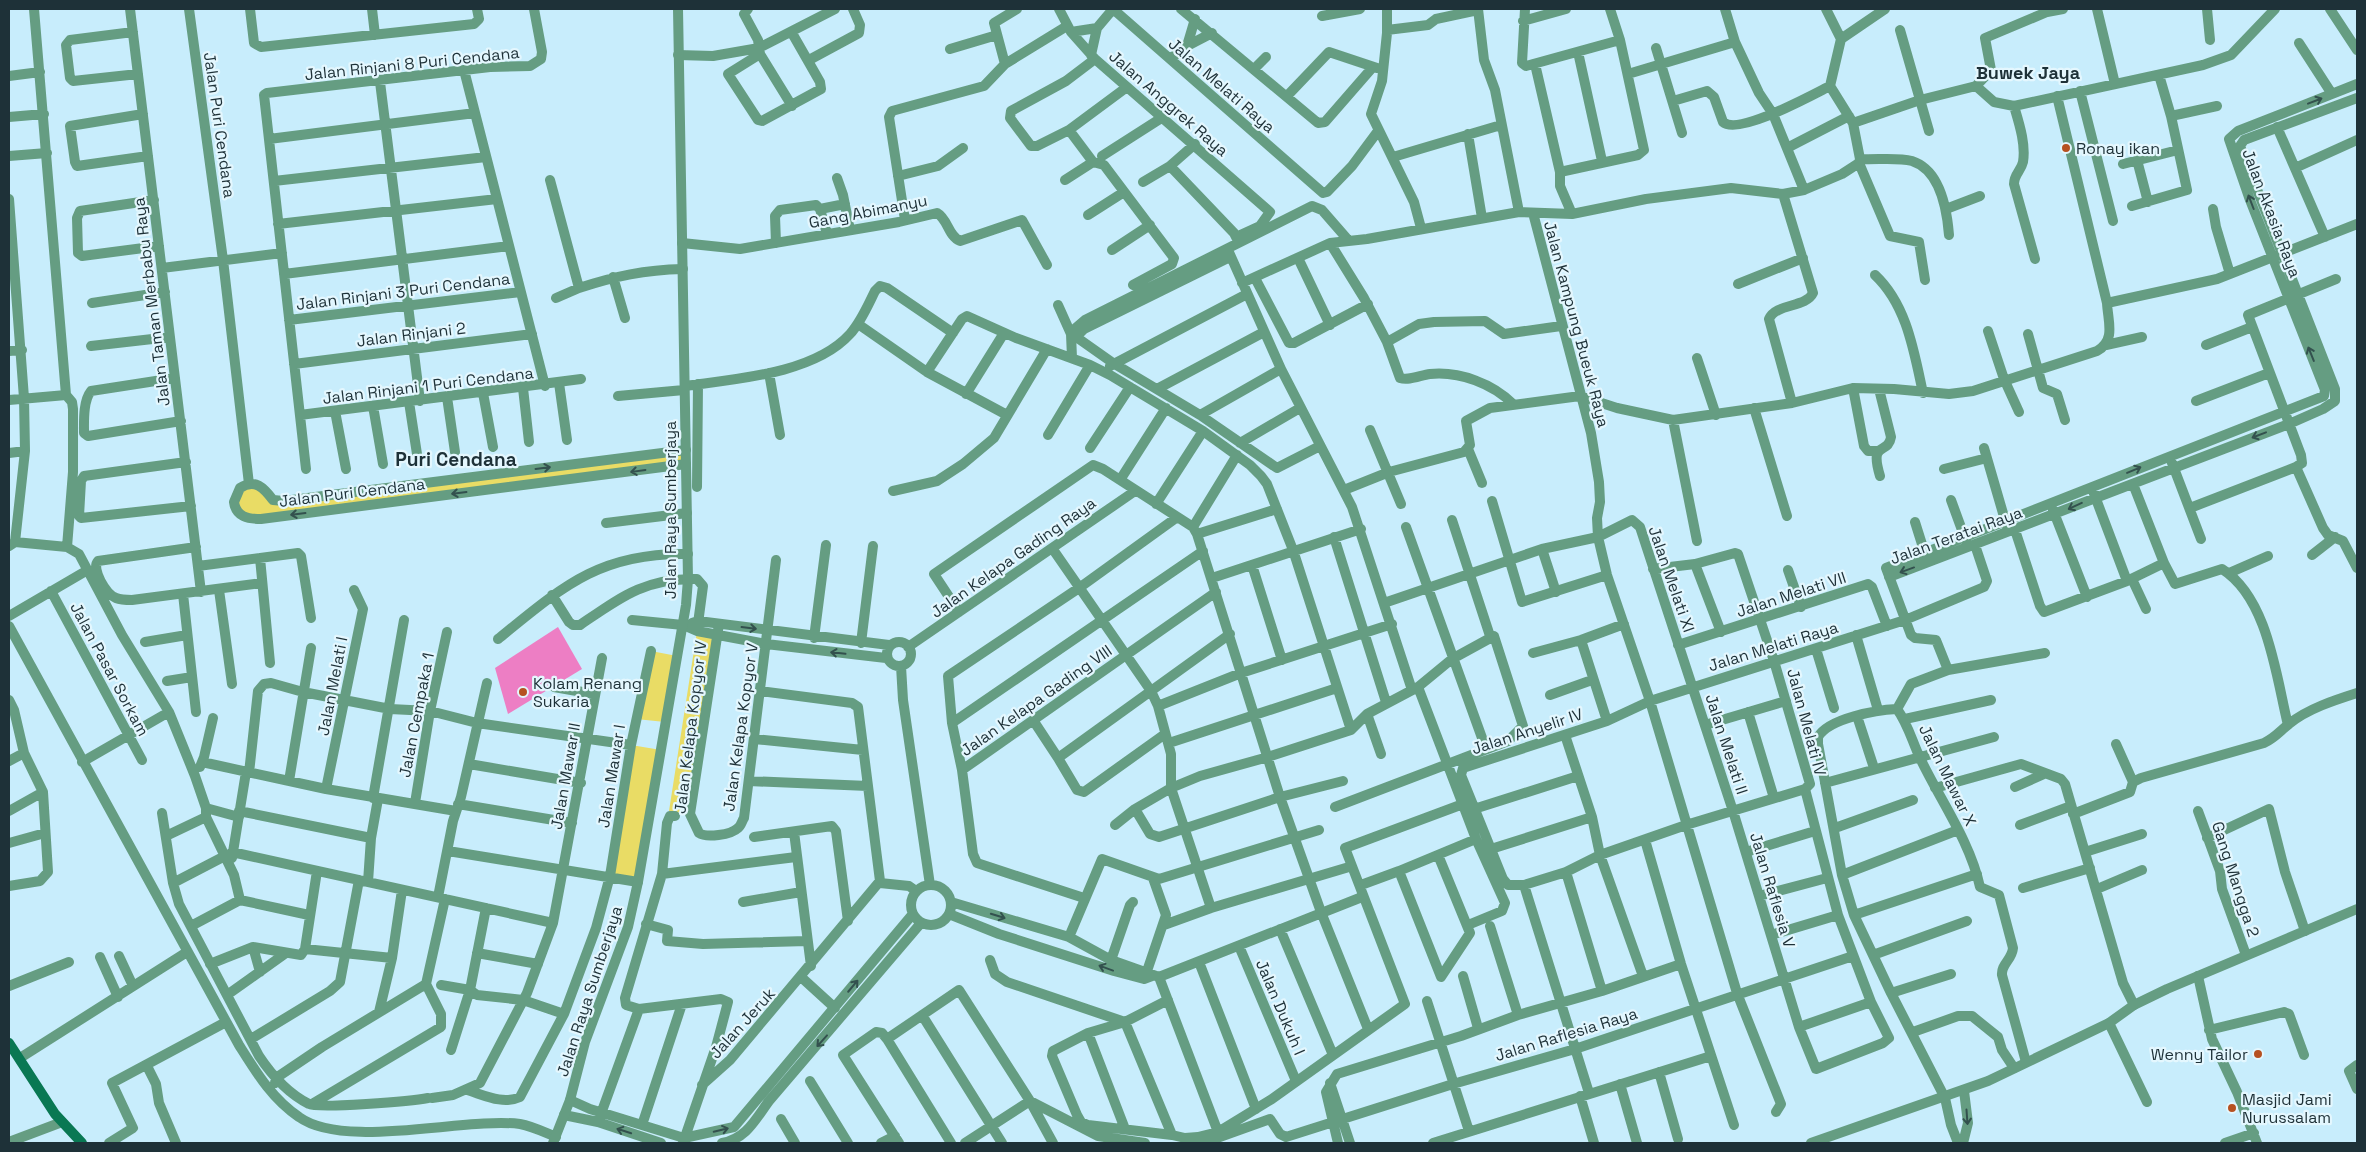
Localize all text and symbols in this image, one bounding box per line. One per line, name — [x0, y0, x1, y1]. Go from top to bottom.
street label: Jalan Melati Raya — [1164, 33, 1279, 138]
street label: Jalan Rinjani 8 Puri Cendana — [304, 42, 520, 85]
street label: Jalan Anggrek Raya — [1105, 46, 1233, 161]
street label: Jalan Puri Cendana — [199, 51, 240, 199]
district label: Buwek Jaya — [1976, 61, 2081, 84]
one-way arrow — [2307, 95, 2322, 105]
place label: Ronay ikan — [2076, 138, 2160, 159]
marker: Ronay ikan — [2060, 142, 2072, 154]
street label: Jalan Akasia Raya — [2237, 146, 2306, 281]
street label: Gang Abimanyu — [807, 190, 929, 233]
one-way arrow — [2246, 195, 2255, 211]
street label: Jalan Taman Merbabu Raya — [128, 196, 175, 408]
street label: Jalan Kampung Bueuk Raya — [1539, 219, 1614, 430]
street label: Jalan Rinjani 3 Puri Cendana — [295, 268, 511, 315]
street label: Jalan Rinjani 2 — [355, 317, 467, 352]
one-way arrow — [2305, 347, 2315, 362]
street label: Jalan Rinjani 1 Puri Cendana — [321, 362, 535, 409]
street label: Jalan Raya Sumberjaya — [660, 421, 681, 599]
one-way arrow — [2252, 431, 2267, 440]
district label: Puri Cendana — [395, 447, 517, 472]
one-way arrow — [534, 463, 550, 473]
one-way arrow — [2126, 464, 2141, 474]
one-way arrow — [630, 466, 646, 476]
street label: Jalan Puri Cendana — [278, 473, 426, 512]
one-way arrow — [452, 488, 468, 498]
street label: Jalan Kelapa Gading Raya — [927, 492, 1100, 623]
one-way arrow — [2068, 501, 2083, 511]
street label: Jalan Teratai Raya — [1887, 502, 2025, 569]
one-way arrow — [290, 509, 306, 519]
street label: Jalan Melati XI — [1644, 523, 1699, 635]
one-way arrow — [1899, 566, 1915, 575]
street label: Jalan Melati VII — [1734, 567, 1849, 622]
street label: Jalan Pasar Sorkam — [65, 599, 154, 740]
street label: Jalan Melati Raya — [1706, 617, 1841, 676]
one-way arrow — [741, 623, 757, 633]
street label: Jalan Melati I — [313, 635, 352, 737]
street label: Jalan Kelapa Kopyor IV — [669, 639, 712, 815]
street label: Jalan Kelapa Gading VIII — [956, 640, 1116, 761]
street label: Jalan Kelapa Kopyor V — [718, 641, 763, 813]
one-way arrow — [830, 648, 846, 658]
street label: Jalan Cempaka 1 — [394, 651, 439, 779]
street label: Jalan Melati IV — [1782, 666, 1831, 778]
place label: Kolam Renang Sukaria — [533, 673, 642, 712]
marker: Kolam Renang Sukaria — [517, 686, 529, 698]
street label: Jalan Melati II — [1700, 691, 1753, 797]
street label: Jalan Anyelir IV — [1469, 704, 1586, 759]
street label: Jalan Mawar II — [546, 721, 585, 831]
street label: Jalan Mawar X — [1914, 721, 1981, 829]
street label: Jalan Mawar I — [593, 723, 630, 829]
street label: Gang Mangga 2 — [2207, 819, 2264, 940]
street label: Jalan Raflesia V — [1745, 830, 1800, 950]
street label: Jalan Raya Sumberjaya — [552, 903, 627, 1079]
one-way arrow — [989, 912, 1005, 922]
street label: Jalan Dukuh I — [1251, 956, 1310, 1058]
one-way arrow — [1098, 963, 1114, 972]
one-way arrow — [848, 980, 859, 993]
street label: Jalan Jeruk — [705, 983, 780, 1063]
street label: Jalan Raflesia Raya — [1492, 1003, 1640, 1066]
one-way arrow — [816, 1034, 828, 1047]
place label: Wenny Tailor — [2151, 1044, 2248, 1065]
marker: Wenny Tailor — [2252, 1048, 2264, 1060]
place label: Masjid Jami Nurussalam — [2242, 1089, 2332, 1128]
marker: Masjid Jami Nurussalam — [2226, 1102, 2238, 1114]
one-way arrow — [1962, 1109, 1971, 1125]
one-way arrow — [713, 1125, 729, 1134]
one-way arrow — [616, 1126, 632, 1135]

